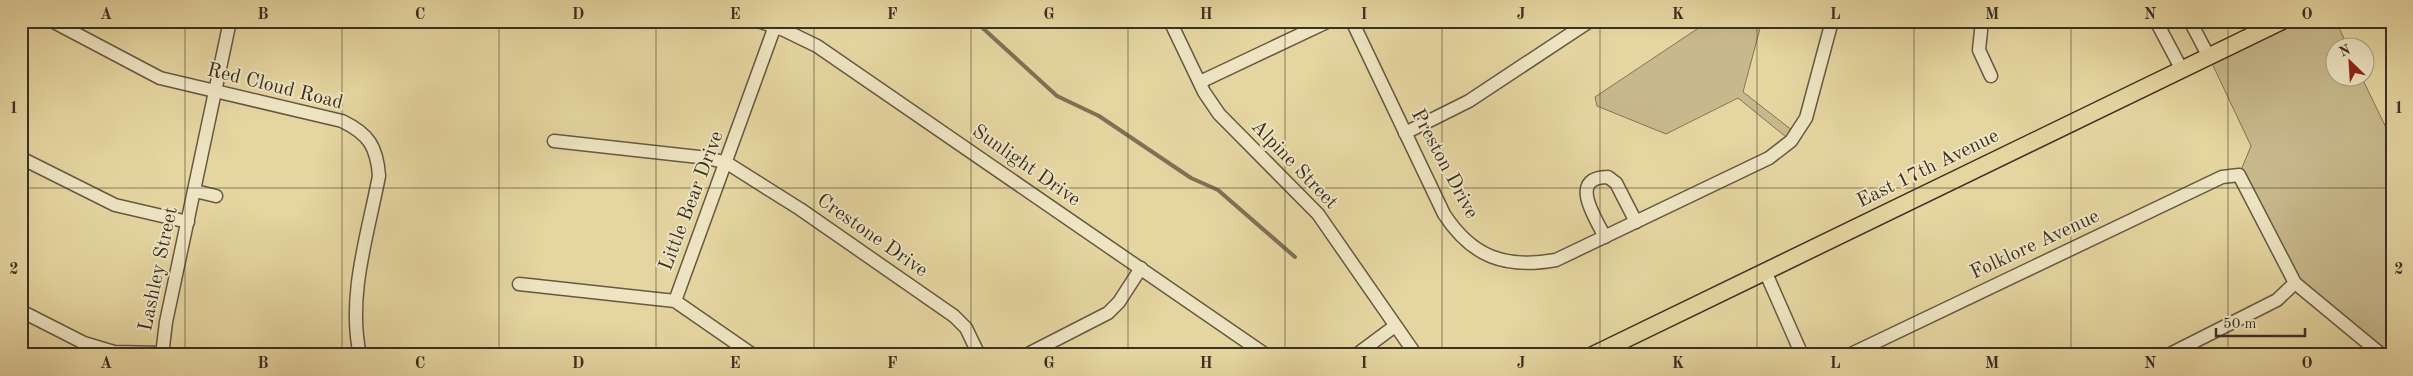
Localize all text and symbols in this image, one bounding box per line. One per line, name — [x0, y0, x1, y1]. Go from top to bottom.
text: A — [100, 7, 112, 23]
text: B — [257, 7, 269, 23]
text: C — [415, 7, 425, 23]
text: D — [572, 7, 584, 23]
text: E — [729, 7, 741, 23]
text: F — [887, 7, 898, 23]
text: G — [1043, 7, 1055, 23]
text: H — [1199, 7, 1213, 23]
text: I — [1360, 7, 1368, 23]
text: J — [1517, 7, 1526, 23]
text: K — [1672, 7, 1684, 23]
text: L — [1830, 7, 1841, 23]
text: M — [1985, 7, 1999, 23]
text: N — [2144, 7, 2157, 23]
text: O — [2301, 7, 2313, 23]
north arrow — [2326, 38, 2376, 88]
text: N — [2337, 42, 2353, 60]
street label: Red Cloud Road — [205, 60, 345, 114]
text: 1 — [9, 101, 19, 117]
text: 1 — [2394, 101, 2404, 117]
street label: Preston Drive — [1407, 106, 1481, 222]
street label: Alpine Street — [1247, 117, 1341, 213]
street label: Sunlight Drive — [968, 121, 1084, 211]
street label: East 17th Avenue — [1854, 126, 2002, 212]
street label: Little Bear Drive — [656, 128, 728, 274]
street label: Crestone Drive — [813, 191, 931, 281]
street label: Lashley Street — [136, 205, 182, 333]
street label: Folklore Avenue — [1967, 206, 2103, 284]
text: 2 — [9, 262, 19, 278]
text: 2 — [2394, 262, 2404, 278]
scale bar — [2216, 306, 2304, 338]
text: 50 m — [2223, 317, 2257, 332]
text: A — [100, 356, 112, 372]
text: B — [257, 356, 269, 372]
text: C — [415, 356, 425, 372]
text: D — [572, 356, 584, 372]
text: E — [729, 356, 741, 372]
text: F — [887, 356, 898, 372]
text: G — [1043, 356, 1055, 372]
text: H — [1199, 356, 1213, 372]
text: I — [1360, 356, 1368, 372]
text: J — [1517, 356, 1526, 372]
text: K — [1672, 356, 1684, 372]
text: L — [1830, 356, 1841, 372]
text: M — [1985, 356, 1999, 372]
text: N — [2144, 356, 2157, 372]
text: O — [2301, 356, 2313, 372]

